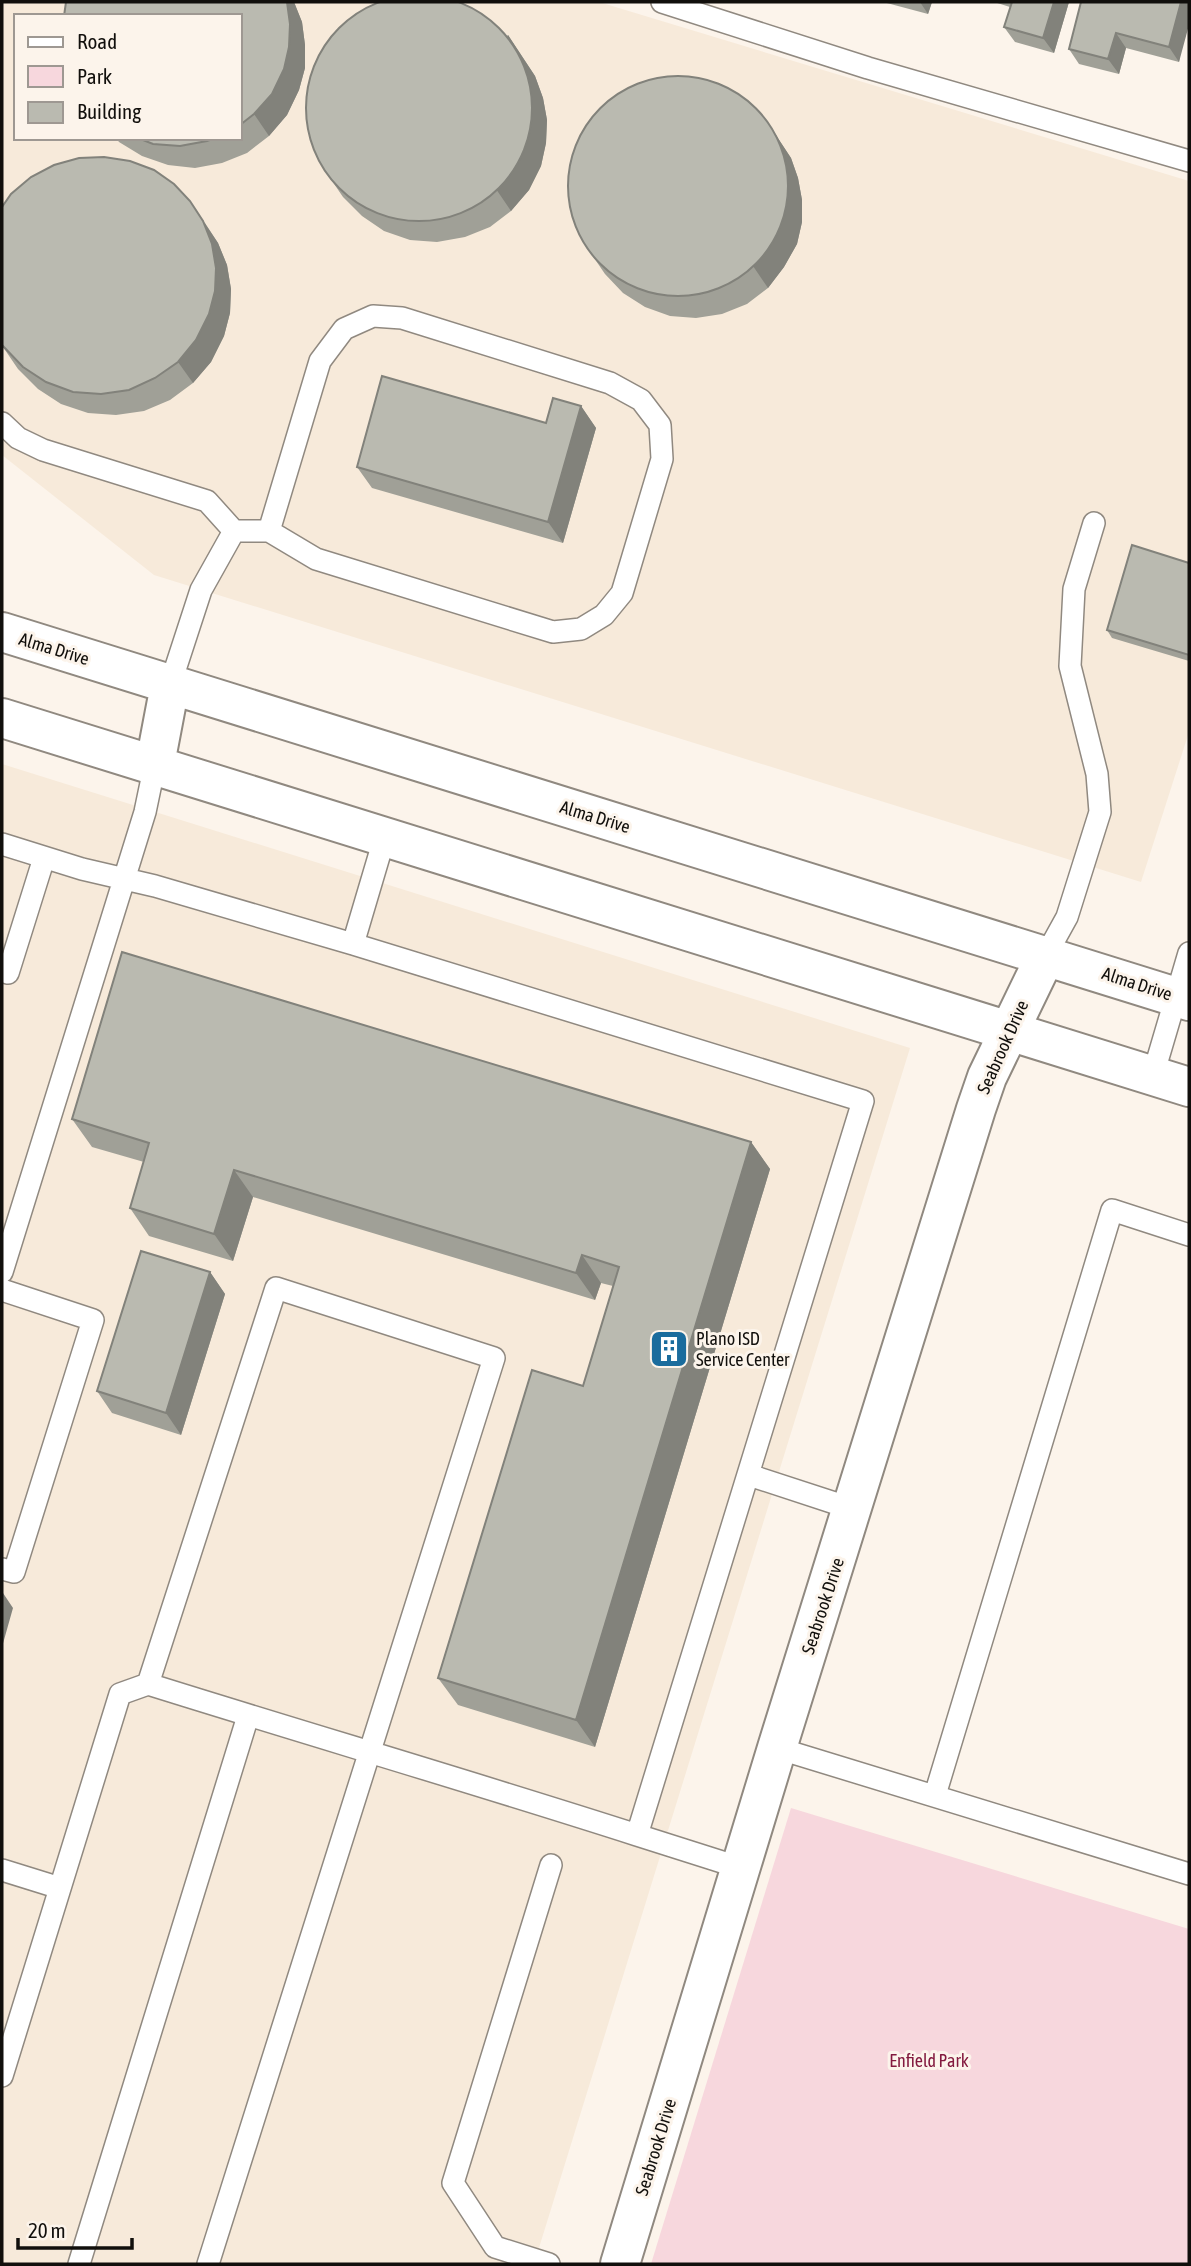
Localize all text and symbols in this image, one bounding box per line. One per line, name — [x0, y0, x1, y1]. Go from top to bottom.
legend — [14, 14, 242, 140]
text: Road — [77, 29, 117, 53]
text: Park — [77, 64, 112, 88]
text: Building — [77, 99, 141, 123]
street label: Alma Drive — [16, 628, 92, 669]
street label: Alma Drive — [557, 796, 633, 837]
street label: Alma Drive — [1100, 962, 1175, 1005]
street label: Seabrook Drive — [973, 997, 1033, 1097]
building icon: Plano ISD Service Center — [648, 1328, 690, 1370]
place label: Plano ISD Service Center — [696, 1328, 790, 1370]
street label: Seabrook Drive — [797, 1555, 848, 1657]
park label: Enfield Park — [889, 2050, 969, 2071]
street label: Seabrook Drive — [631, 2096, 680, 2198]
scale bar — [18, 2206, 131, 2250]
text: 20 m — [28, 2218, 66, 2242]

